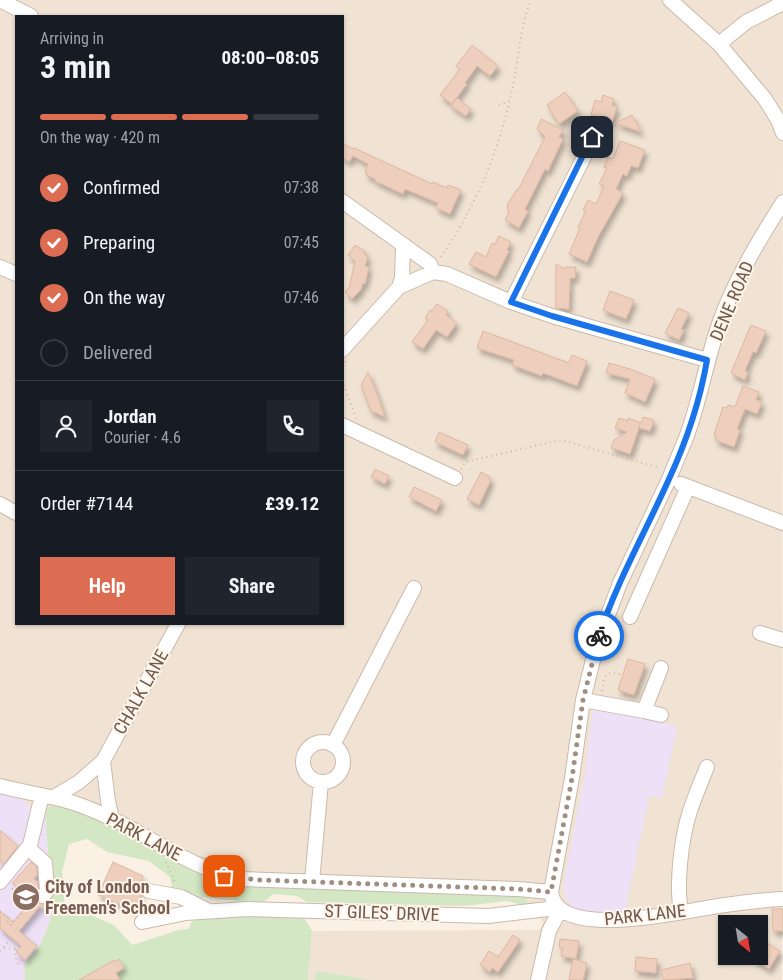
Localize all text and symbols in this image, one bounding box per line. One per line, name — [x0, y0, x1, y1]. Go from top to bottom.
text: Arriving in — [40, 29, 104, 48]
text: 08:00–08:05 — [221, 46, 319, 69]
text: 3 min — [40, 48, 111, 86]
pin — [571, 116, 613, 158]
icon: home — [578, 123, 606, 151]
text: On the way · 420 m — [40, 128, 160, 147]
icon: check — [40, 174, 68, 202]
text: Confirmed — [83, 176, 160, 199]
text: 07:38 — [284, 178, 319, 197]
icon: check — [40, 229, 68, 257]
text: Preparing — [83, 231, 155, 254]
text: 07:45 — [284, 233, 319, 252]
street label: DENE ROAD — [705, 258, 758, 344]
icon: check — [40, 284, 68, 312]
text: On the way — [83, 286, 165, 309]
text: 07:46 — [284, 288, 319, 307]
text: Delivered — [83, 341, 152, 364]
button: person — [40, 400, 92, 452]
button: phone — [267, 400, 319, 452]
text: Jordan — [104, 405, 157, 428]
text: Courier · 4.6 — [104, 428, 181, 447]
text: Order #7144 — [40, 492, 133, 515]
text: £39.12 — [265, 492, 319, 515]
button: Help — [40, 557, 175, 615]
button: Share — [185, 557, 319, 615]
courier — [574, 611, 624, 661]
icon: bike — [585, 622, 613, 650]
street label: CHALK LANE — [109, 646, 172, 738]
street label: PARK LANE — [103, 808, 185, 865]
pin — [203, 855, 245, 897]
icon: bag — [210, 862, 238, 890]
place label: City of London Freemen's School — [45, 876, 170, 918]
school or university icon: City of London Freemen's School — [11, 882, 41, 912]
street label: ST GILES' DRIVE — [324, 900, 440, 925]
street label: PARK LANE — [603, 900, 687, 929]
north arrow — [718, 915, 768, 965]
map controls — [718, 915, 768, 965]

